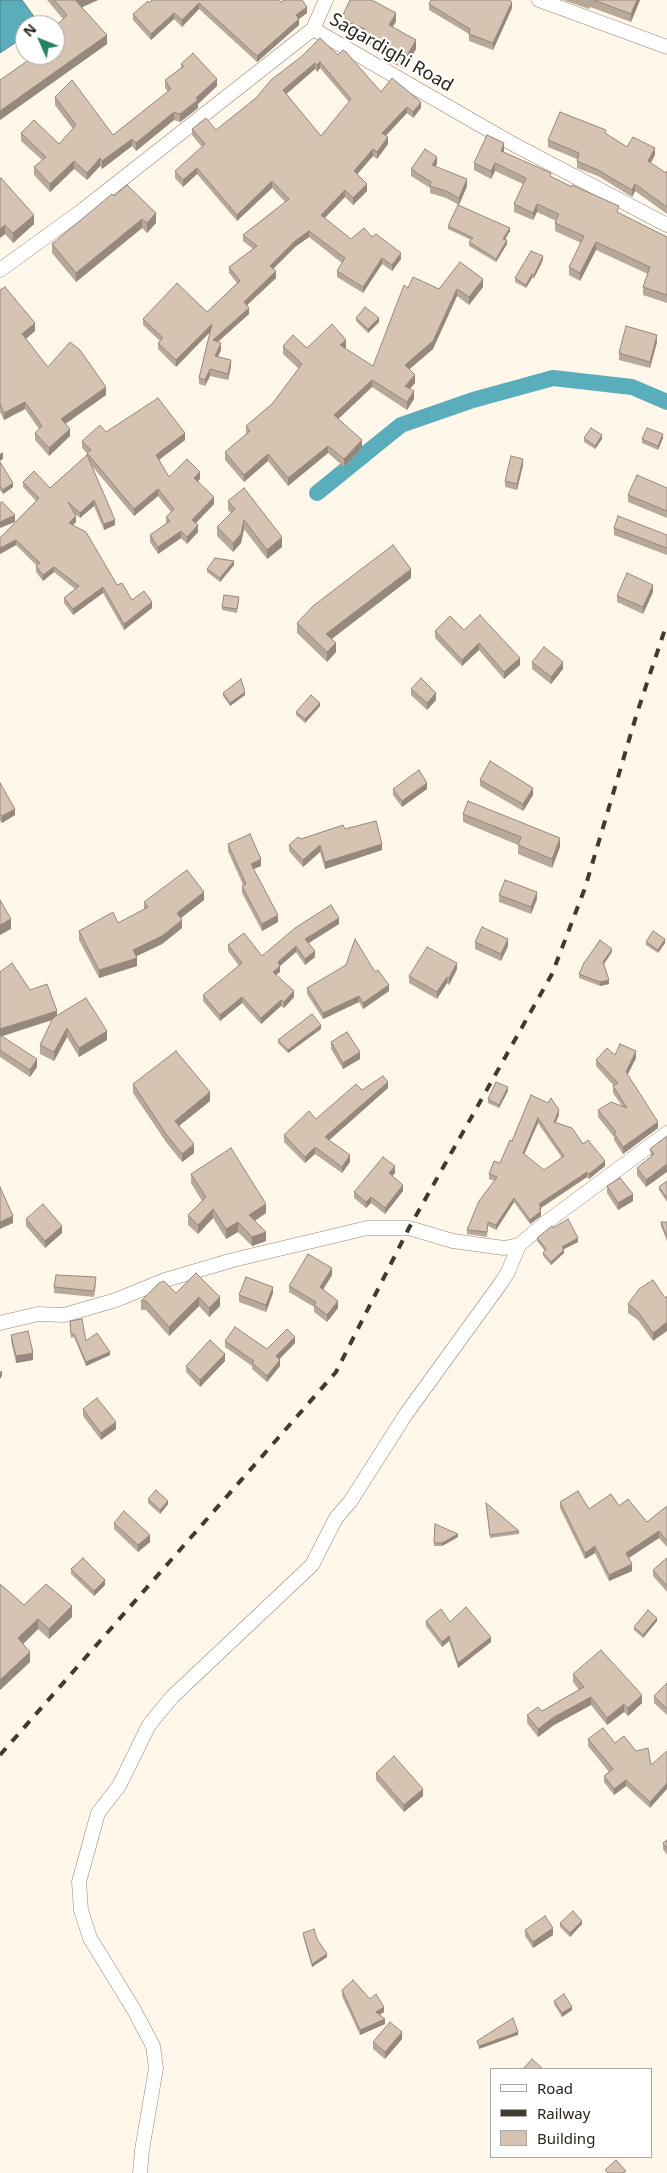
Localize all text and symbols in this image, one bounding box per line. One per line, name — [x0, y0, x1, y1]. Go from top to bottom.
street label: Sagardighi Road — [326, 9, 456, 97]
north arrow — [15, 15, 65, 65]
text: N — [19, 19, 40, 41]
legend — [490, 2068, 652, 2158]
text: Road — [537, 2078, 573, 2098]
text: Railway — [537, 2103, 590, 2123]
text: Building — [537, 2128, 595, 2148]

